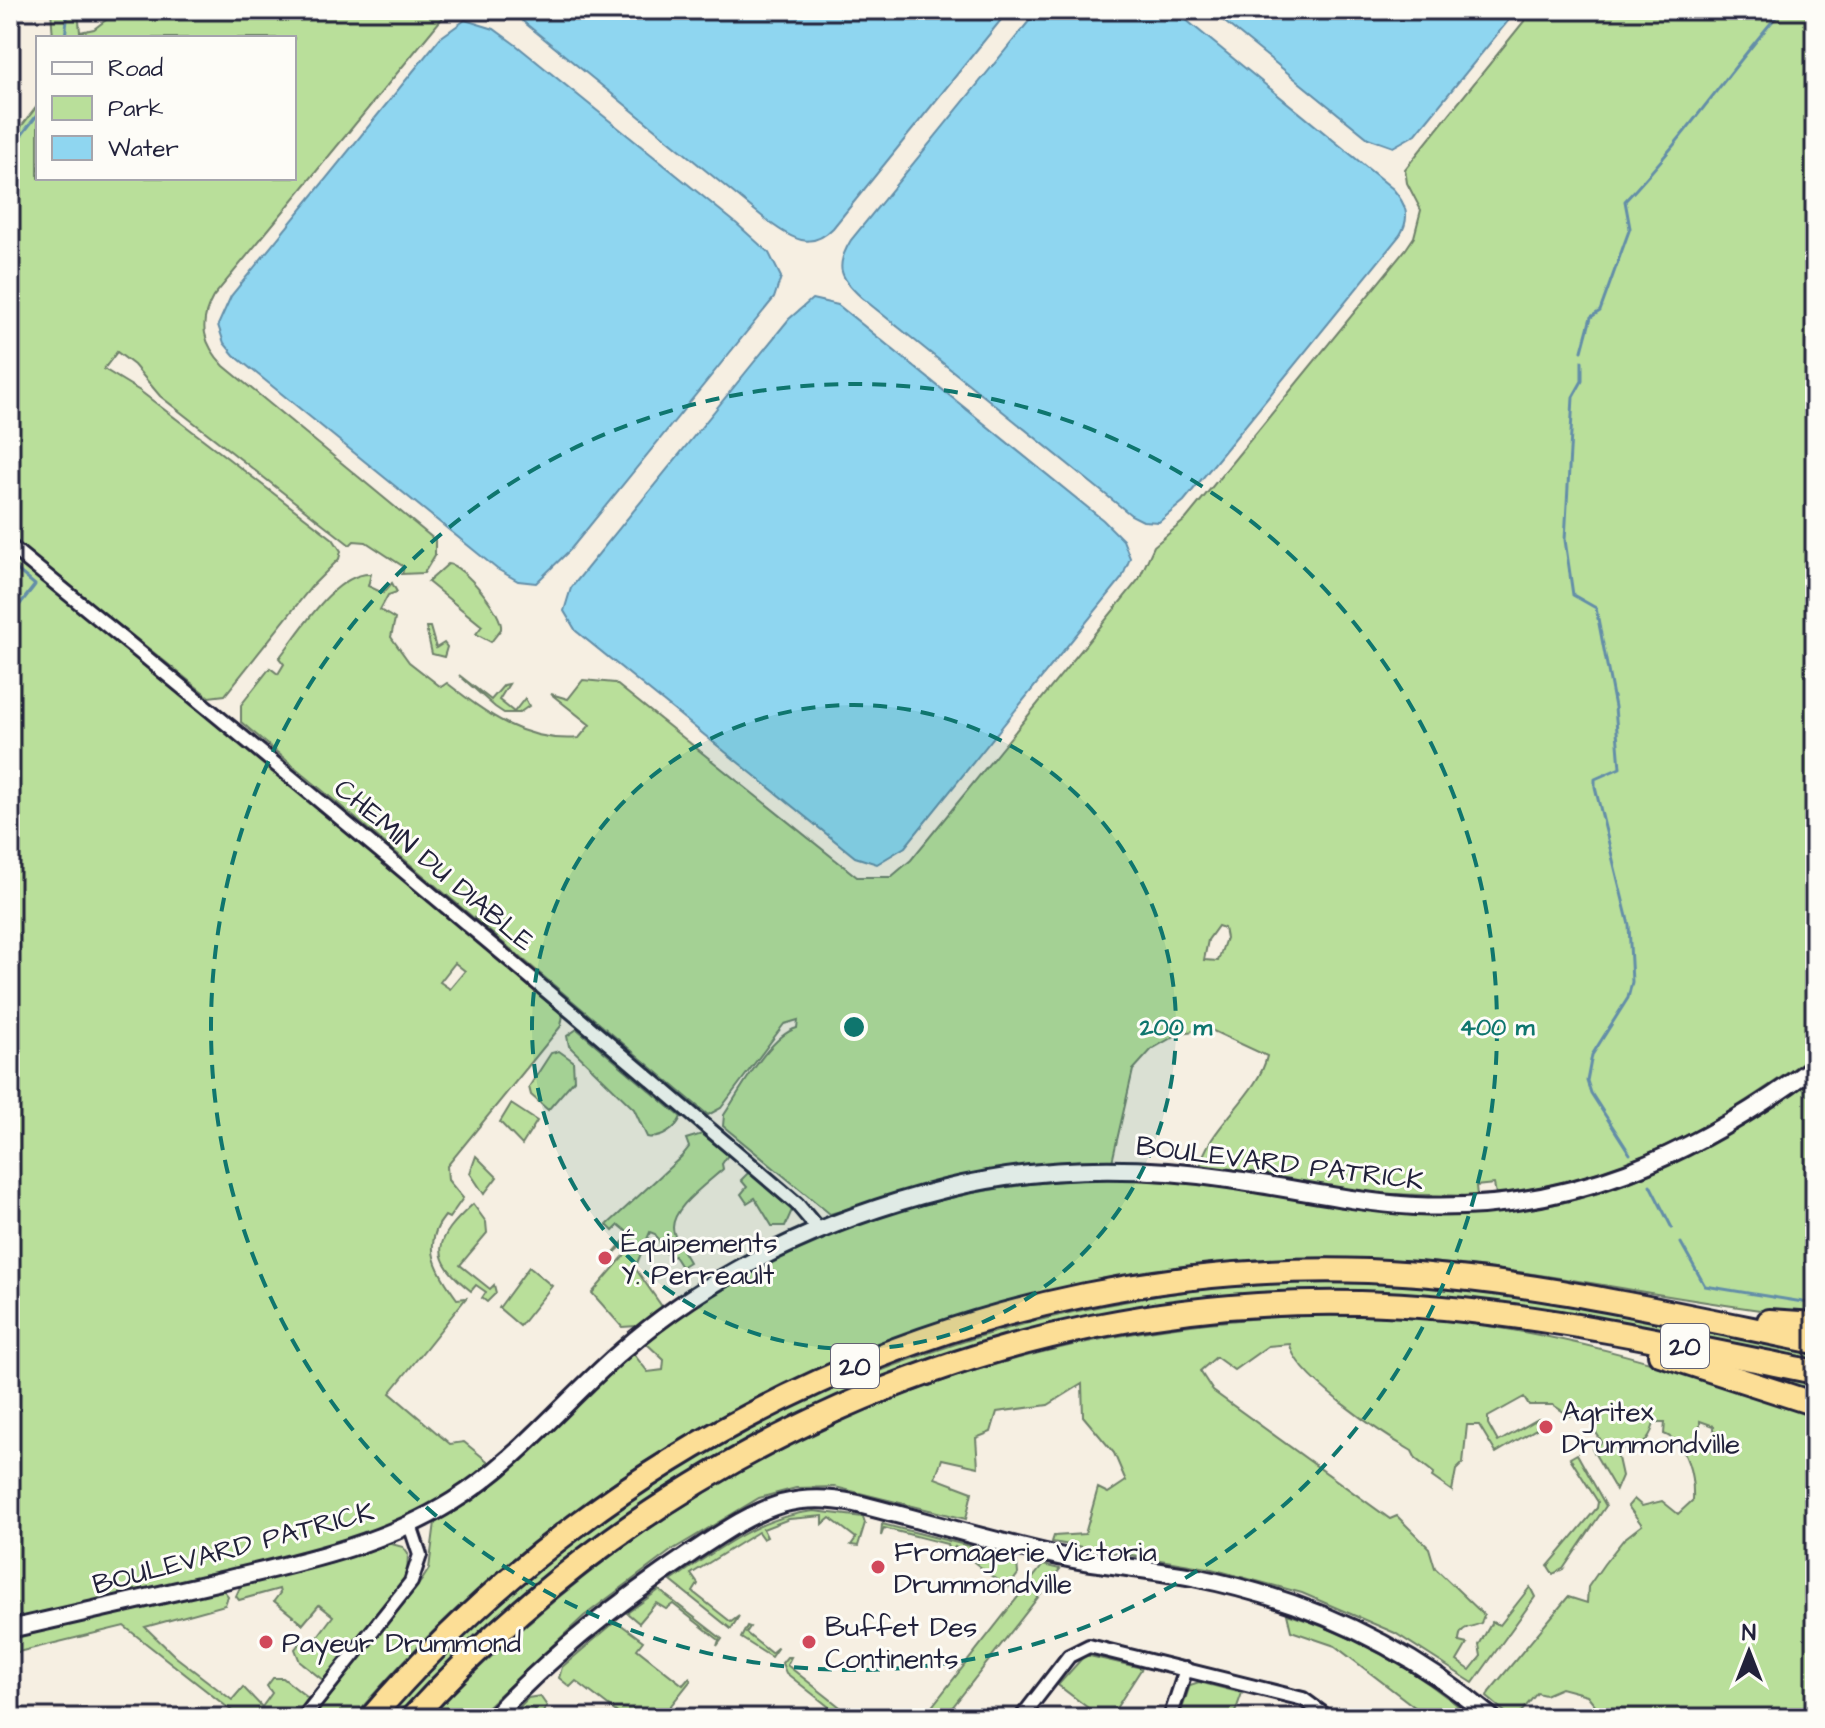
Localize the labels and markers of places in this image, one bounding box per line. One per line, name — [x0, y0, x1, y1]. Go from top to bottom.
centre of rings — [840, 1013, 868, 1041]
place label: Équipements Y. Perreault — [621, 1224, 777, 1295]
marker: Équipements Y. Perreault — [596, 1249, 614, 1267]
place label: Agritex Drummondville — [1562, 1393, 1740, 1464]
marker: Agritex Drummondville — [1537, 1418, 1555, 1436]
place label: Fromagerie Victoria Drummondville — [894, 1533, 1157, 1604]
marker: Fromagerie Victoria Drummondville — [869, 1558, 887, 1576]
place label: Buffet Des Continents — [825, 1608, 977, 1679]
place label: Payeur Drummond — [282, 1624, 521, 1665]
marker: Payeur Drummond — [257, 1633, 275, 1651]
marker: Buffet Des Continents — [800, 1633, 818, 1651]

